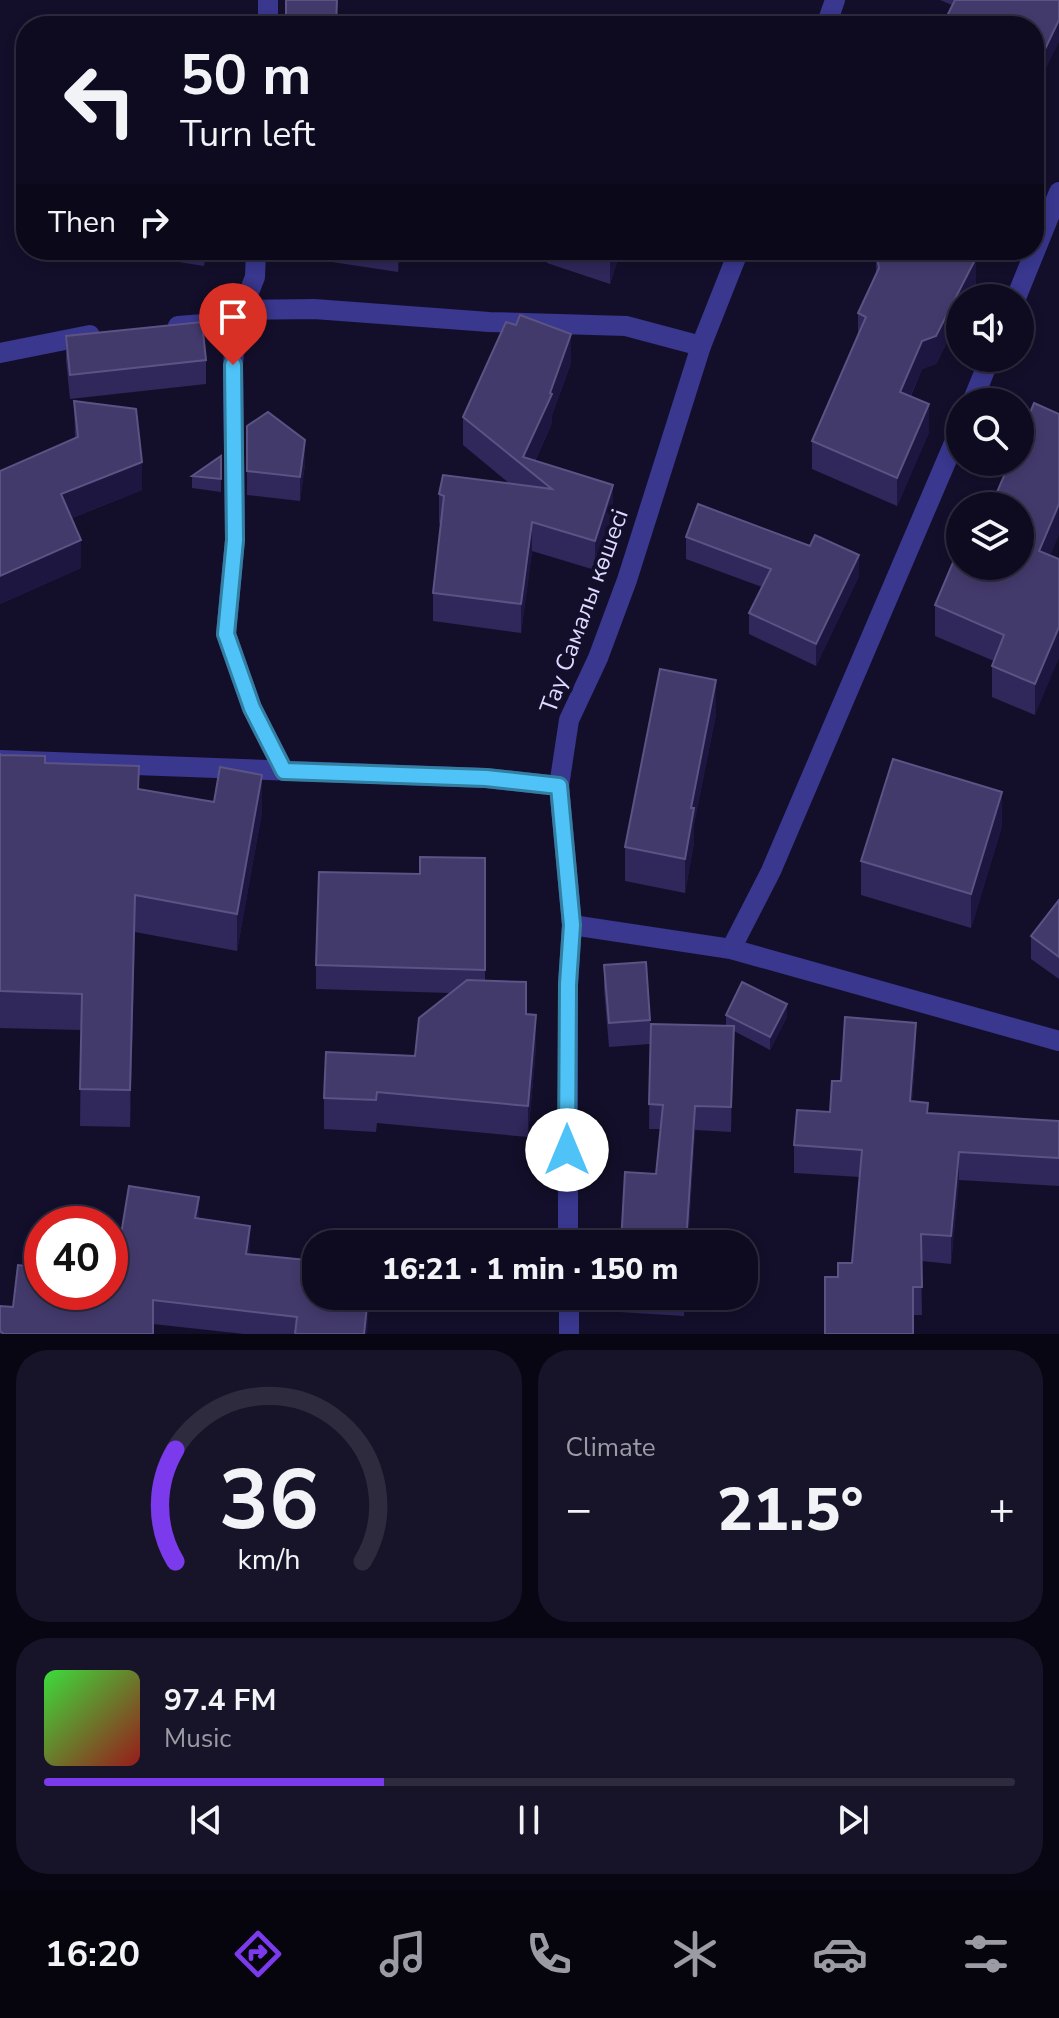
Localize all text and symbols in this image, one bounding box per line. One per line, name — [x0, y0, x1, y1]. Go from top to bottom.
text: 50 m — [180, 37, 311, 114]
icon: left — [48, 48, 152, 152]
text: Turn left — [180, 110, 315, 159]
icon: right — [132, 200, 176, 244]
text: Then — [48, 202, 116, 243]
pin — [199, 283, 267, 365]
map controls — [946, 284, 1034, 580]
button: sound — [946, 284, 1034, 372]
icon: arrive — [211, 295, 255, 339]
button: search — [946, 388, 1034, 476]
button: layers — [946, 492, 1034, 580]
street label: Тау Самалы көшесі — [532, 505, 636, 717]
position arrow — [525, 1108, 609, 1192]
speed limit sign: 40 — [24, 1206, 128, 1310]
text: 16:21 · 1 min · 150 m — [382, 1249, 678, 1290]
text: Climate — [566, 1430, 656, 1465]
text: 36 — [219, 1444, 319, 1557]
text: 21.5° — [717, 1469, 864, 1551]
text: − — [566, 1480, 592, 1540]
text: + — [989, 1480, 1015, 1540]
text: km/h — [237, 1540, 300, 1579]
text: 97.4 FM — [164, 1680, 276, 1721]
text: Music — [164, 1721, 231, 1756]
icon: previous — [184, 1798, 228, 1842]
icon: pause — [507, 1798, 551, 1842]
icon: next — [831, 1798, 875, 1842]
icon: directions — [230, 1926, 286, 1982]
icon: music — [375, 1926, 431, 1982]
icon: phone — [521, 1926, 577, 1982]
icon: climate — [667, 1926, 723, 1982]
icon: car — [812, 1926, 868, 1982]
icon: filters — [958, 1926, 1014, 1982]
text: 16:20 — [45, 1930, 140, 1979]

